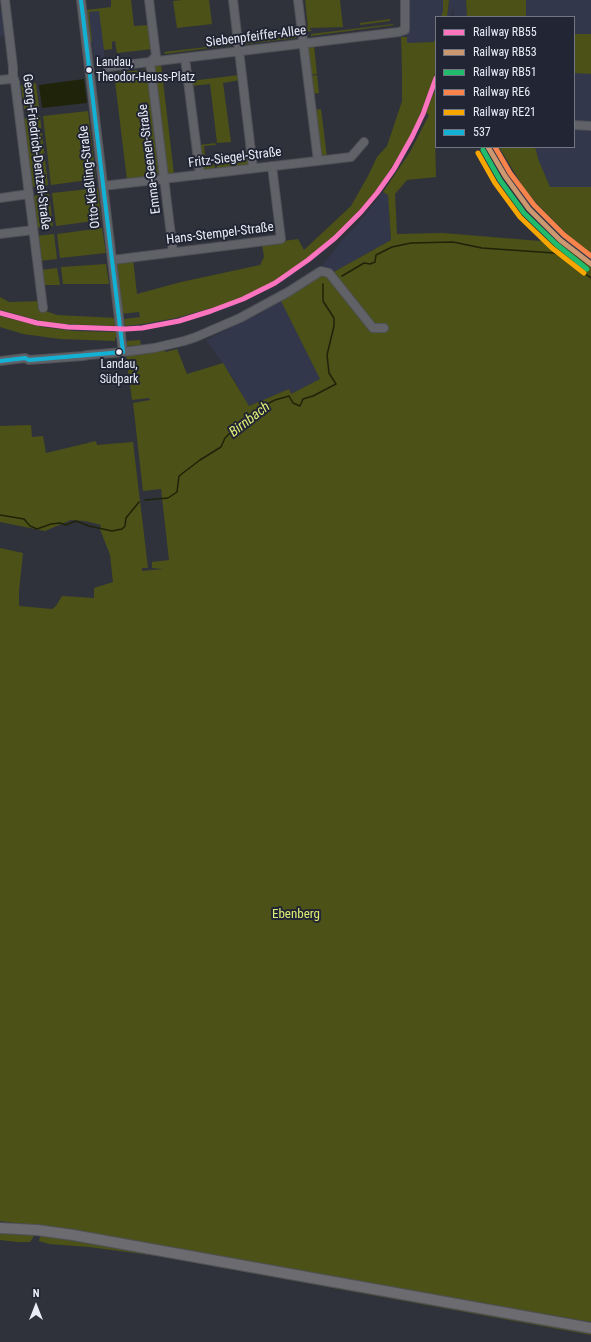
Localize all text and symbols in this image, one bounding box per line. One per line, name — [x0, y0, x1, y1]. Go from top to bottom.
legend — [435, 16, 575, 148]
street label: Siebenpfeiffer-Allee — [205, 23, 307, 51]
text: Railway RB55 — [473, 25, 537, 39]
text: Railway RB53 — [473, 45, 537, 59]
place label: Landau, Theodor-Heuss-Platz — [96, 56, 195, 84]
marker: Landau, Theodor-Heuss-Platz — [84, 65, 94, 75]
text: Railway RB51 — [473, 65, 537, 79]
street label: Georg-Friedrich-Dentzel-Straße — [19, 73, 53, 231]
text: Railway RE6 — [473, 85, 530, 99]
street label: Emma-Geenen-Straße — [136, 103, 164, 215]
text: Railway RE21 — [473, 105, 536, 119]
street label: Otto-Kießling-Straße — [76, 125, 104, 229]
text: 537 — [473, 125, 491, 139]
street label: Fritz-Siegel-Straße — [188, 145, 282, 171]
street label: Hans-Stempel-Straße — [165, 220, 275, 248]
marker: Landau, Südpark — [114, 347, 124, 357]
place label: Landau, Südpark — [100, 358, 138, 386]
water label: Birnbach — [226, 399, 274, 441]
park label: Ebenberg — [272, 907, 320, 923]
north arrow — [16, 1286, 56, 1326]
text: N — [33, 1287, 39, 1300]

